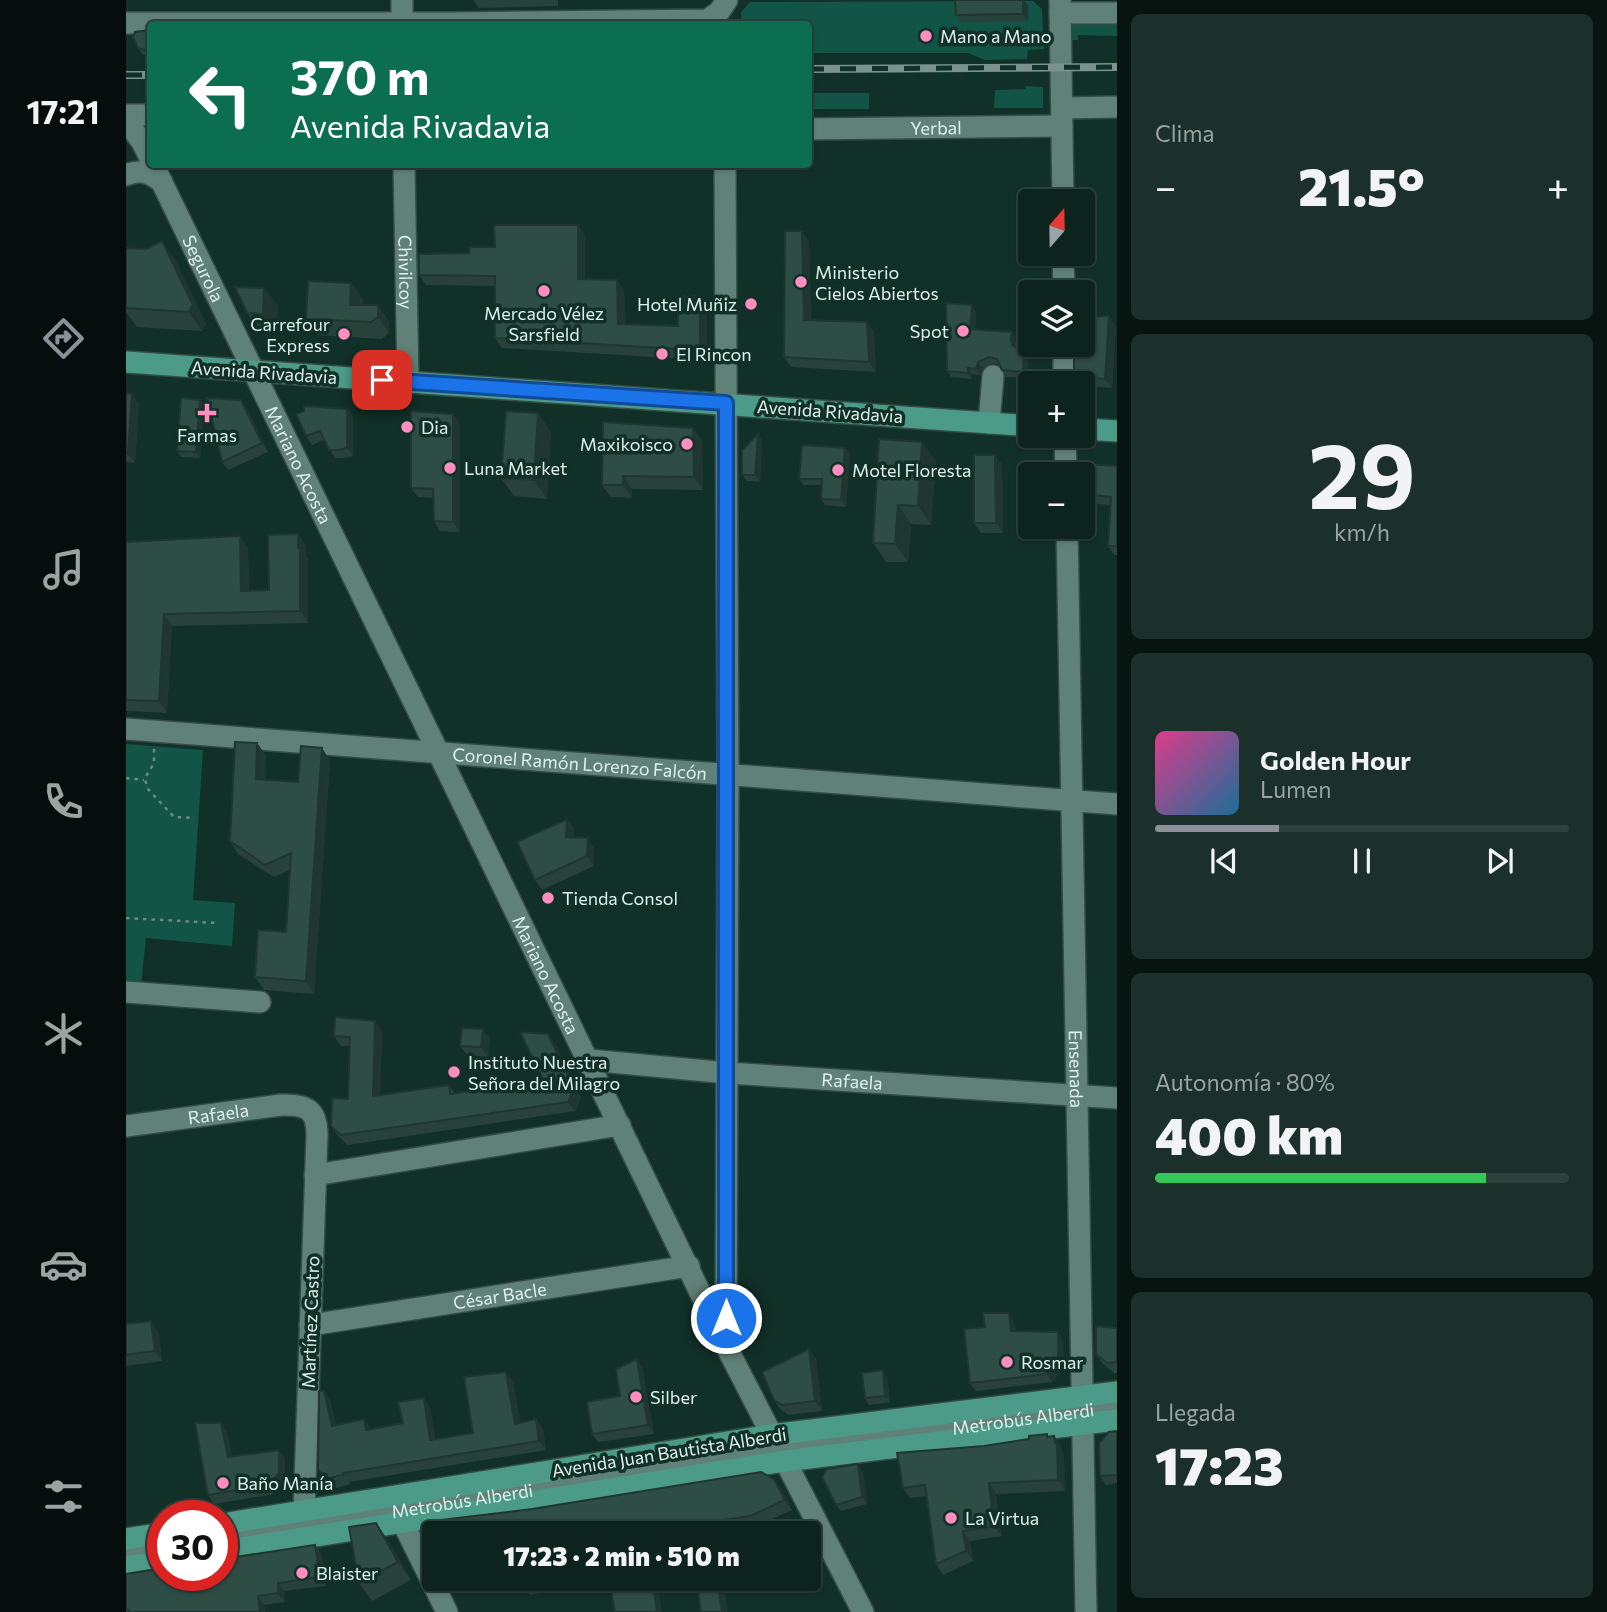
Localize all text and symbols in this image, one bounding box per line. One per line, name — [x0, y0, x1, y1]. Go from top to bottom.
place label: Mano a Mano — [940, 25, 1051, 47]
marker: Mano a Mano — [918, 28, 934, 44]
text: 370 m — [290, 45, 429, 105]
icon: left — [175, 49, 266, 140]
text: 17:21 — [26, 91, 100, 131]
text: Avenida Rivadavia — [290, 105, 550, 145]
street label: Yerbal — [910, 116, 962, 139]
text: Clima — [1155, 119, 1215, 147]
text: 21.5° — [1298, 153, 1425, 217]
text: − — [1155, 162, 1177, 209]
text: + — [1547, 162, 1569, 209]
north arrow — [1018, 189, 1096, 266]
map controls — [1018, 189, 1095, 539]
street label: Segurola — [178, 231, 229, 305]
street label: Chivilcoy — [394, 235, 418, 309]
place label: Ministerio Cielos Abiertos — [815, 261, 939, 304]
marker: Ministerio Cielos Abiertos — [793, 274, 809, 290]
button: layers — [1018, 280, 1095, 357]
marker: Mercado Vélez Sarsfield — [536, 283, 552, 299]
place label: Hotel Muñiz — [637, 293, 737, 315]
marker: Hotel Muñiz — [743, 296, 759, 312]
place label: Mercado Vélez Sarsfield — [484, 302, 604, 345]
place label: Carrefour Express — [250, 313, 330, 356]
icon: directions — [39, 314, 88, 363]
place label: Spot — [910, 320, 949, 342]
marker: Spot — [955, 323, 971, 339]
marker: Carrefour Express — [336, 326, 352, 342]
place label: El Rincon — [676, 343, 752, 365]
marker: El Rincon — [654, 346, 670, 362]
pin — [352, 350, 412, 410]
street label: Avenida Rivadavia — [190, 356, 338, 388]
icon: arrive — [363, 361, 401, 399]
button: + — [1018, 371, 1095, 448]
street label: Avenida Rivadavia — [756, 395, 904, 427]
street label: Mariano Acosta — [261, 402, 337, 527]
marker: Farmas — [199, 405, 215, 421]
place label: Dia — [421, 416, 448, 438]
text: 29 — [1308, 416, 1416, 528]
marker: Dia — [399, 419, 415, 435]
place label: Farmas — [177, 424, 237, 446]
place label: Maxikoisco — [580, 433, 673, 455]
marker: Maxikoisco — [679, 436, 695, 452]
place label: Luna Market — [464, 457, 567, 479]
place label: Motel Floresta — [852, 459, 972, 481]
marker: Luna Market — [442, 460, 458, 476]
marker: Motel Floresta — [830, 462, 846, 478]
button: − — [1018, 462, 1095, 539]
text: km/h — [1334, 518, 1390, 546]
icon: music — [39, 545, 88, 594]
street label: Coronel Ramón Lorenzo Falcón — [452, 743, 708, 784]
text: Golden Hour — [1260, 744, 1411, 775]
text: Lumen — [1260, 775, 1331, 803]
icon: phone — [39, 777, 88, 826]
icon: previous — [1205, 842, 1243, 880]
icon: pause — [1343, 842, 1381, 880]
icon: next — [1481, 842, 1519, 880]
place label: Tienda Consol — [562, 887, 678, 909]
marker: Tienda Consol — [540, 890, 556, 906]
street label: Mariano Acosta — [508, 912, 584, 1037]
icon: climate — [39, 1009, 88, 1058]
street label: Ensenada — [1065, 1030, 1088, 1108]
place label: Instituto Nuestra Señora del Milagro — [468, 1051, 620, 1094]
marker: Instituto Nuestra Señora del Milagro — [446, 1064, 462, 1080]
street label: Rafaela — [821, 1068, 883, 1094]
text: Autonomía · 80% — [1155, 1068, 1335, 1096]
street label: Rafaela — [186, 1098, 250, 1129]
text: 400 km — [1155, 1102, 1343, 1166]
icon: car — [39, 1240, 88, 1289]
street label: Martínez Castro — [297, 1255, 323, 1389]
street label: César Bacle — [452, 1277, 548, 1314]
position arrow — [689, 1281, 763, 1355]
place label: Rosmar — [1021, 1351, 1084, 1373]
marker: Rosmar — [999, 1354, 1015, 1370]
place label: Silber — [650, 1386, 697, 1408]
marker: Silber — [628, 1389, 644, 1405]
street label: Metrobús Alberdi — [951, 1398, 1095, 1439]
text: Llegada — [1155, 1398, 1236, 1426]
street label: Avenida Juan Bautista Alberdi — [550, 1423, 788, 1481]
text: 17:23 — [1155, 1432, 1284, 1496]
icon: filters — [39, 1472, 88, 1521]
place label: Baño Manía — [237, 1472, 333, 1494]
marker: Baño Manía — [215, 1475, 231, 1491]
street label: Metrobús Alberdi — [390, 1479, 534, 1522]
speed limit sign: 30 — [147, 1500, 238, 1591]
place label: La Virtua — [965, 1507, 1039, 1529]
marker: La Virtua — [943, 1510, 959, 1526]
text: 17:23 · 2 min · 510 m — [503, 1540, 740, 1571]
place label: Blaister — [316, 1562, 378, 1584]
marker: Blaister — [294, 1565, 310, 1581]

